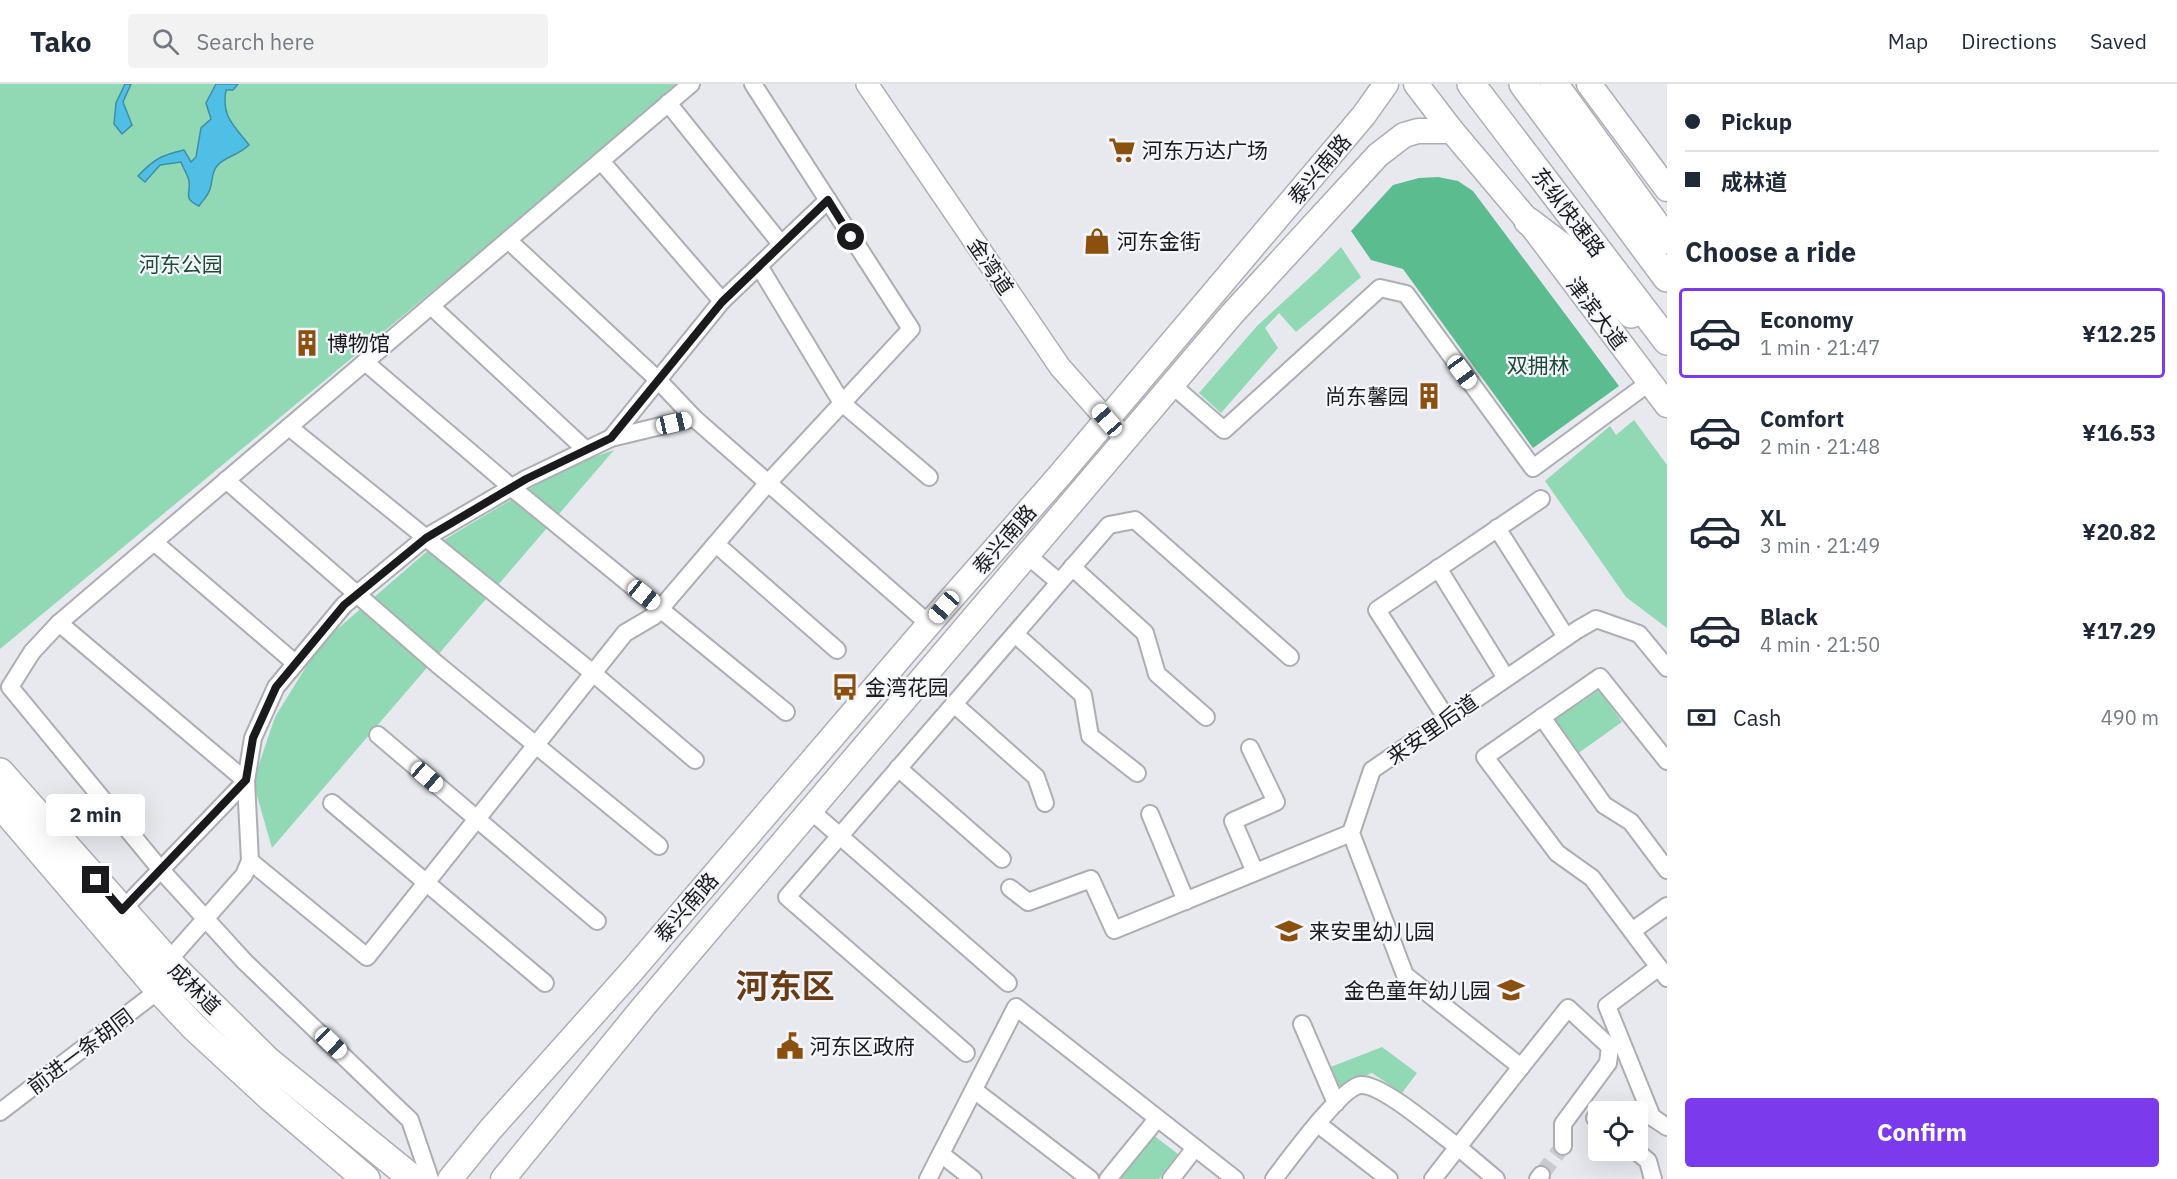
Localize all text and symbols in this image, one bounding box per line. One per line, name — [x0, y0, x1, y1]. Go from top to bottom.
search box — [128, 14, 548, 68]
text: Tako — [30, 23, 92, 60]
icon: search — [149, 25, 182, 58]
text: Search here — [197, 27, 314, 56]
text: Map — [1888, 27, 1928, 55]
text: Directions — [1961, 27, 2057, 55]
text: Saved — [2090, 27, 2147, 55]
text: Pickup — [1721, 107, 1792, 136]
street label: 泰兴南路 — [1281, 128, 1357, 210]
supermarket icon: 河东万达广场 — [1107, 135, 1137, 165]
place label: 河东万达广场 — [1142, 136, 1268, 164]
street label: 东纵快速路 — [1526, 162, 1612, 262]
text: 成林道 — [1721, 167, 1787, 196]
route start — [837, 223, 864, 250]
shop icon: 河东金街 — [1082, 226, 1112, 256]
place label: 河东金街 — [1117, 227, 1201, 255]
street label: 金湾道 — [962, 232, 1020, 300]
text: Choose a ride — [1685, 234, 1856, 269]
park label: 河东公园 — [139, 250, 223, 278]
street label: 津滨大道 — [1561, 271, 1633, 355]
text: Economy — [1760, 305, 1854, 334]
icon: car — [1688, 306, 1742, 360]
text: ¥12.25 — [2082, 319, 2156, 348]
building icon: 博物馆 — [292, 328, 322, 358]
place label: 博物馆 — [327, 329, 390, 357]
text: 1 min · 21:47 — [1760, 334, 1880, 361]
park label: 双拥林 — [1507, 351, 1570, 379]
car — [1444, 352, 1480, 392]
building icon: 尚东馨园 — [1414, 381, 1444, 411]
place label: 尚东馨园 — [1325, 382, 1409, 410]
car — [1088, 401, 1126, 439]
text: Comfort — [1760, 404, 1844, 433]
icon: car — [1688, 405, 1742, 459]
car — [654, 410, 694, 436]
text: ¥16.53 — [2082, 418, 2156, 447]
text: 2 min · 21:48 — [1760, 433, 1880, 460]
street label: 泰兴南路 — [966, 498, 1042, 580]
text: XL — [1760, 503, 1786, 532]
icon: car — [1688, 504, 1742, 558]
text: ¥20.82 — [2082, 517, 2156, 546]
text: 3 min · 21:49 — [1760, 532, 1880, 559]
car — [624, 577, 664, 613]
car — [925, 588, 963, 626]
text: Black — [1760, 602, 1818, 631]
icon: car — [1688, 603, 1742, 657]
text: ¥17.29 — [2082, 616, 2156, 645]
text: 4 min · 21:50 — [1760, 631, 1880, 658]
bus stop icon: 金湾花园 — [830, 672, 860, 702]
place label: 金湾花园 — [865, 673, 949, 701]
street label: 来安里后道 — [1381, 687, 1483, 771]
icon: cash — [1685, 701, 1718, 734]
text: Cash — [1733, 703, 1782, 732]
text: 490 m — [2101, 704, 2159, 731]
car — [408, 758, 446, 796]
callout: 2 min — [46, 793, 146, 835]
text: 2 min — [69, 801, 122, 828]
route end — [82, 866, 109, 893]
street label: 泰兴南路 — [648, 866, 724, 948]
school or university icon: 来安里幼儿园 — [1274, 916, 1304, 946]
place label: 来安里幼儿园 — [1309, 917, 1435, 945]
street label: 成林道 — [163, 956, 227, 1020]
district label: 河东区 — [736, 964, 835, 1007]
school or university icon: 金色童年幼儿园 — [1496, 975, 1526, 1005]
place label: 金色童年幼儿园 — [1344, 976, 1491, 1004]
street label: 前进一条胡同 — [21, 1002, 139, 1100]
car — [312, 1024, 350, 1062]
public building icon: 河东区政府 — [775, 1031, 805, 1061]
place label: 河东区政府 — [810, 1032, 915, 1060]
button: Confirm — [1685, 1098, 2159, 1167]
map controls — [1588, 1101, 1648, 1161]
button: locate — [1588, 1101, 1648, 1161]

